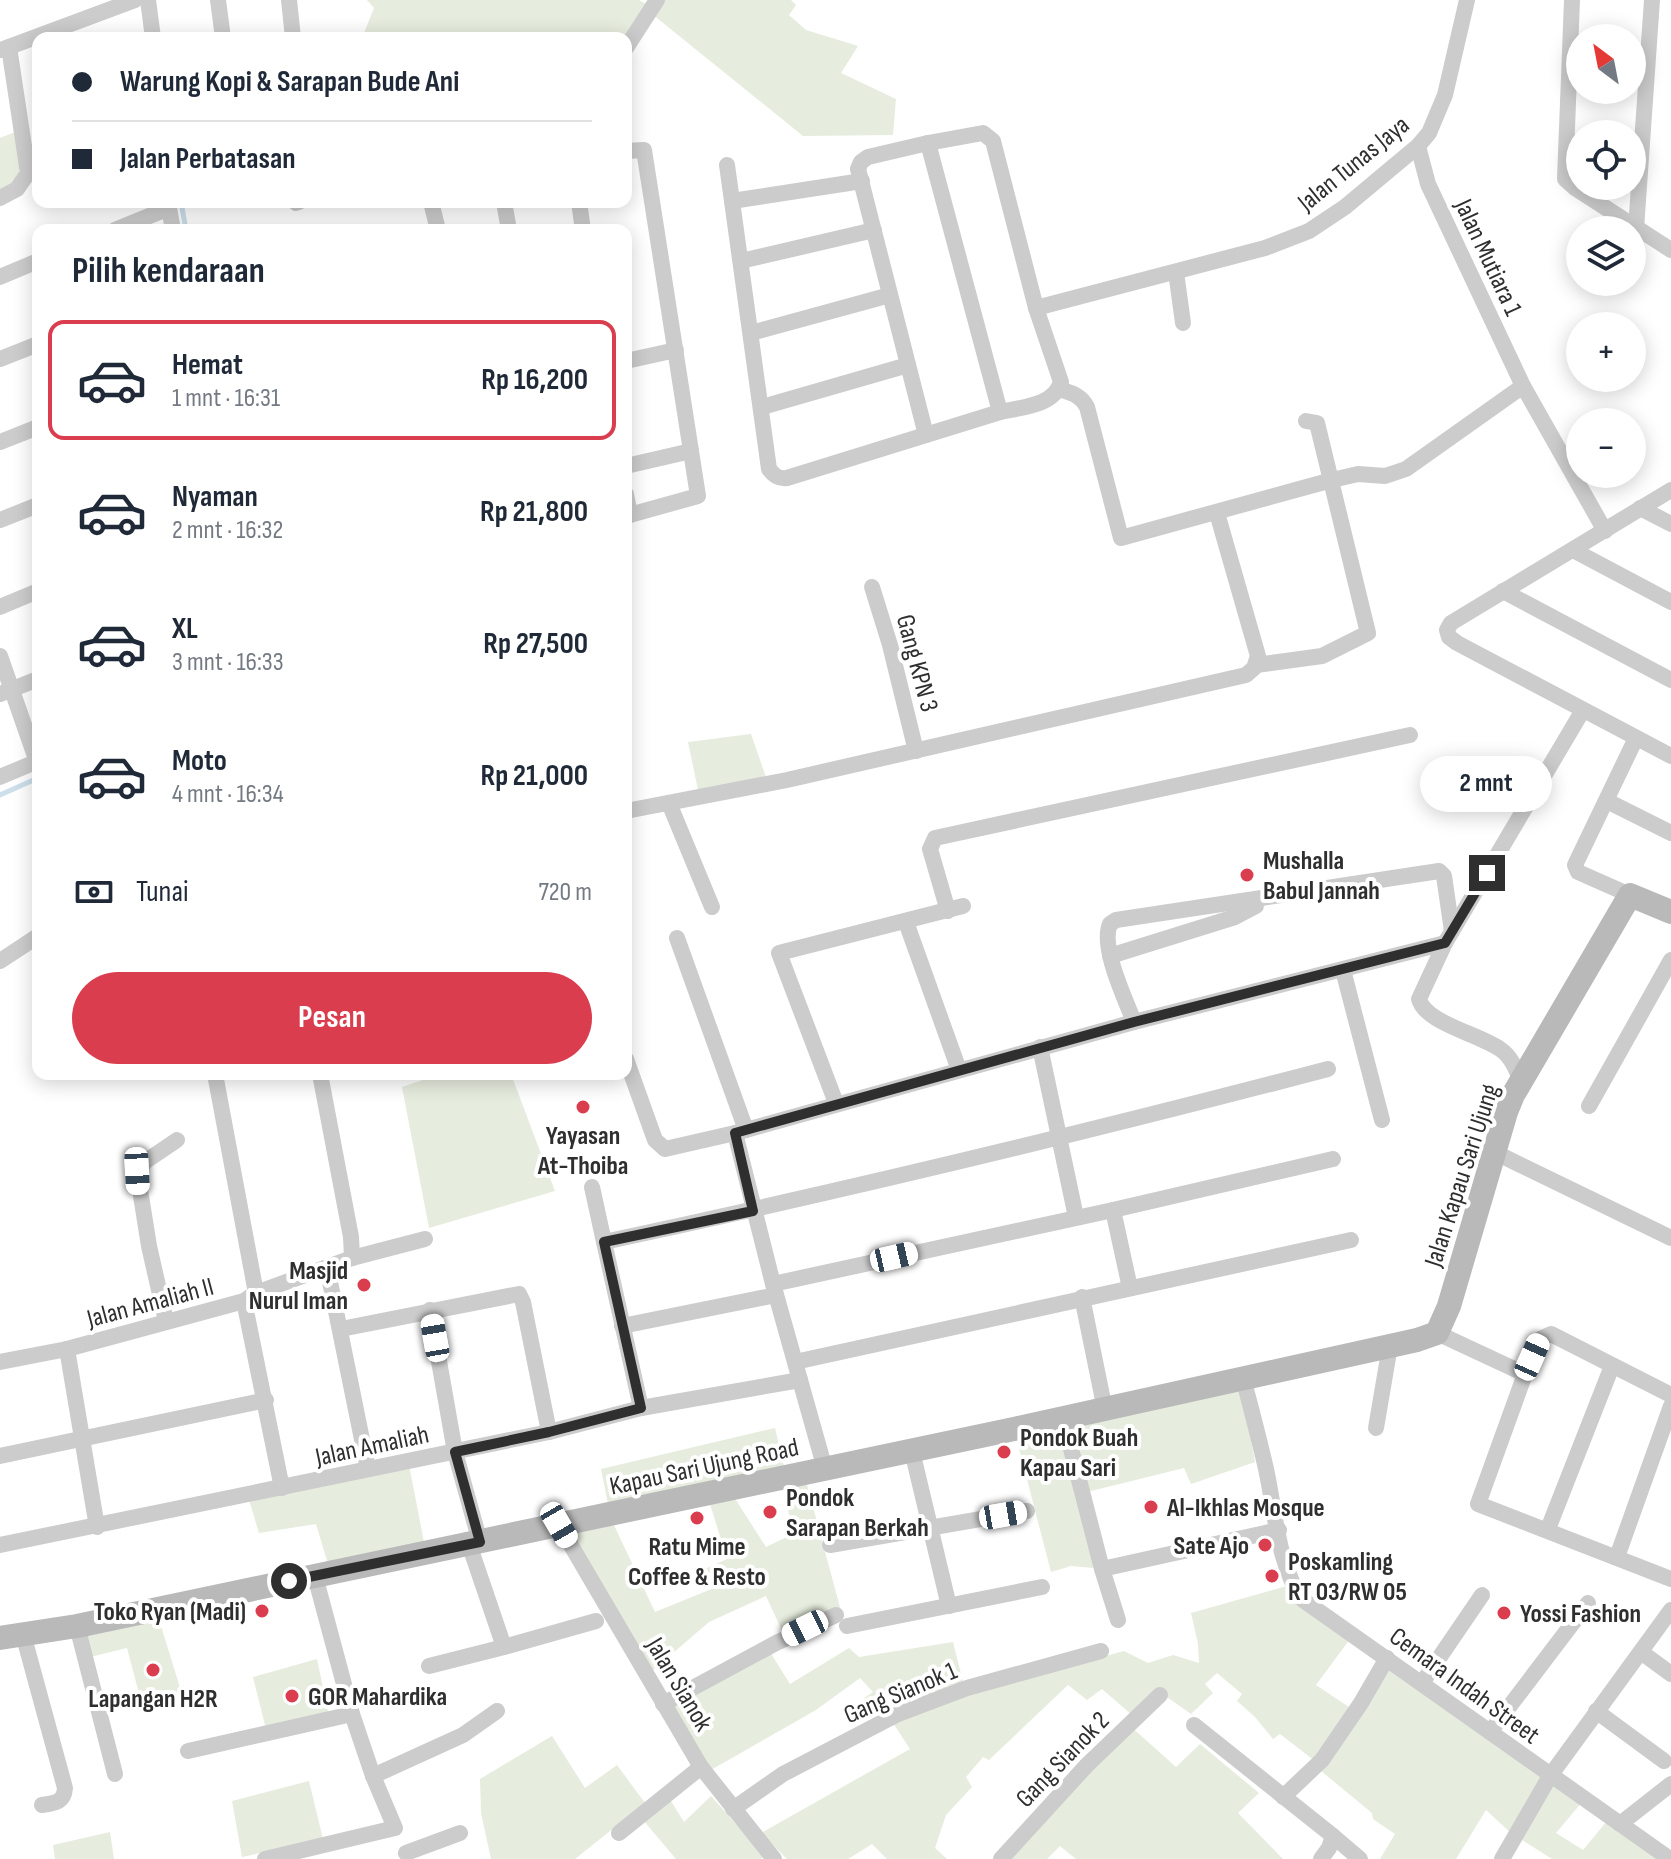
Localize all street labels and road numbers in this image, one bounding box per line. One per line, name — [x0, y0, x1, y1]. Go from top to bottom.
street label: Jalan Tunas Jaya — [1291, 110, 1416, 219]
street label: Jalan Mutiara 1 — [1447, 194, 1528, 321]
street label: Gang KPN 3 — [889, 611, 944, 715]
street label: Jalan Kapau Sari Ujung — [1418, 1080, 1507, 1272]
street label: Jalan Amaliah II — [83, 1272, 217, 1335]
street label: Jalan Amaliah — [312, 1419, 432, 1474]
street label: Kapau Sari Ujung Road — [607, 1432, 802, 1503]
street label: Cemara Indah Street — [1383, 1621, 1545, 1751]
street label: Jalan Sianok — [638, 1632, 719, 1737]
street label: Gang Sianok 1 — [840, 1656, 962, 1731]
street label: Gang Sianok 2 — [1010, 1706, 1116, 1814]

